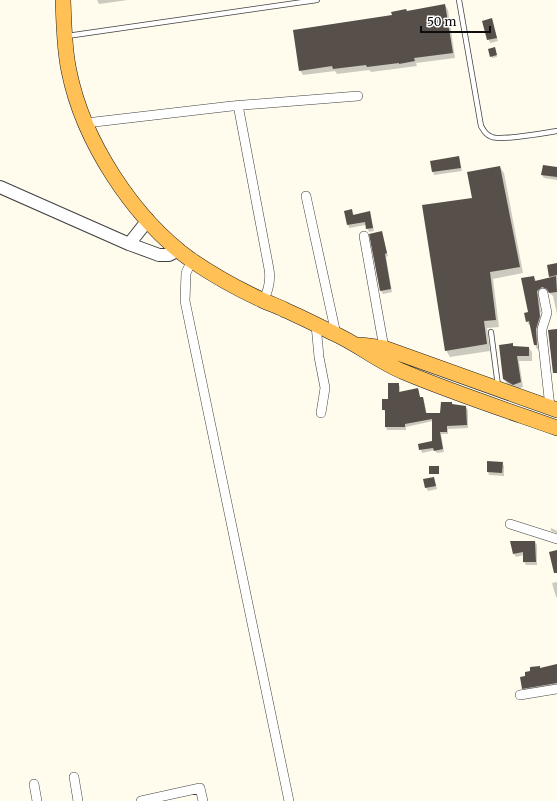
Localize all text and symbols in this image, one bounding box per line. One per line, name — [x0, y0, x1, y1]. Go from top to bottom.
scale bar — [421, 8, 490, 34]
text: 50 m — [427, 14, 456, 29]

